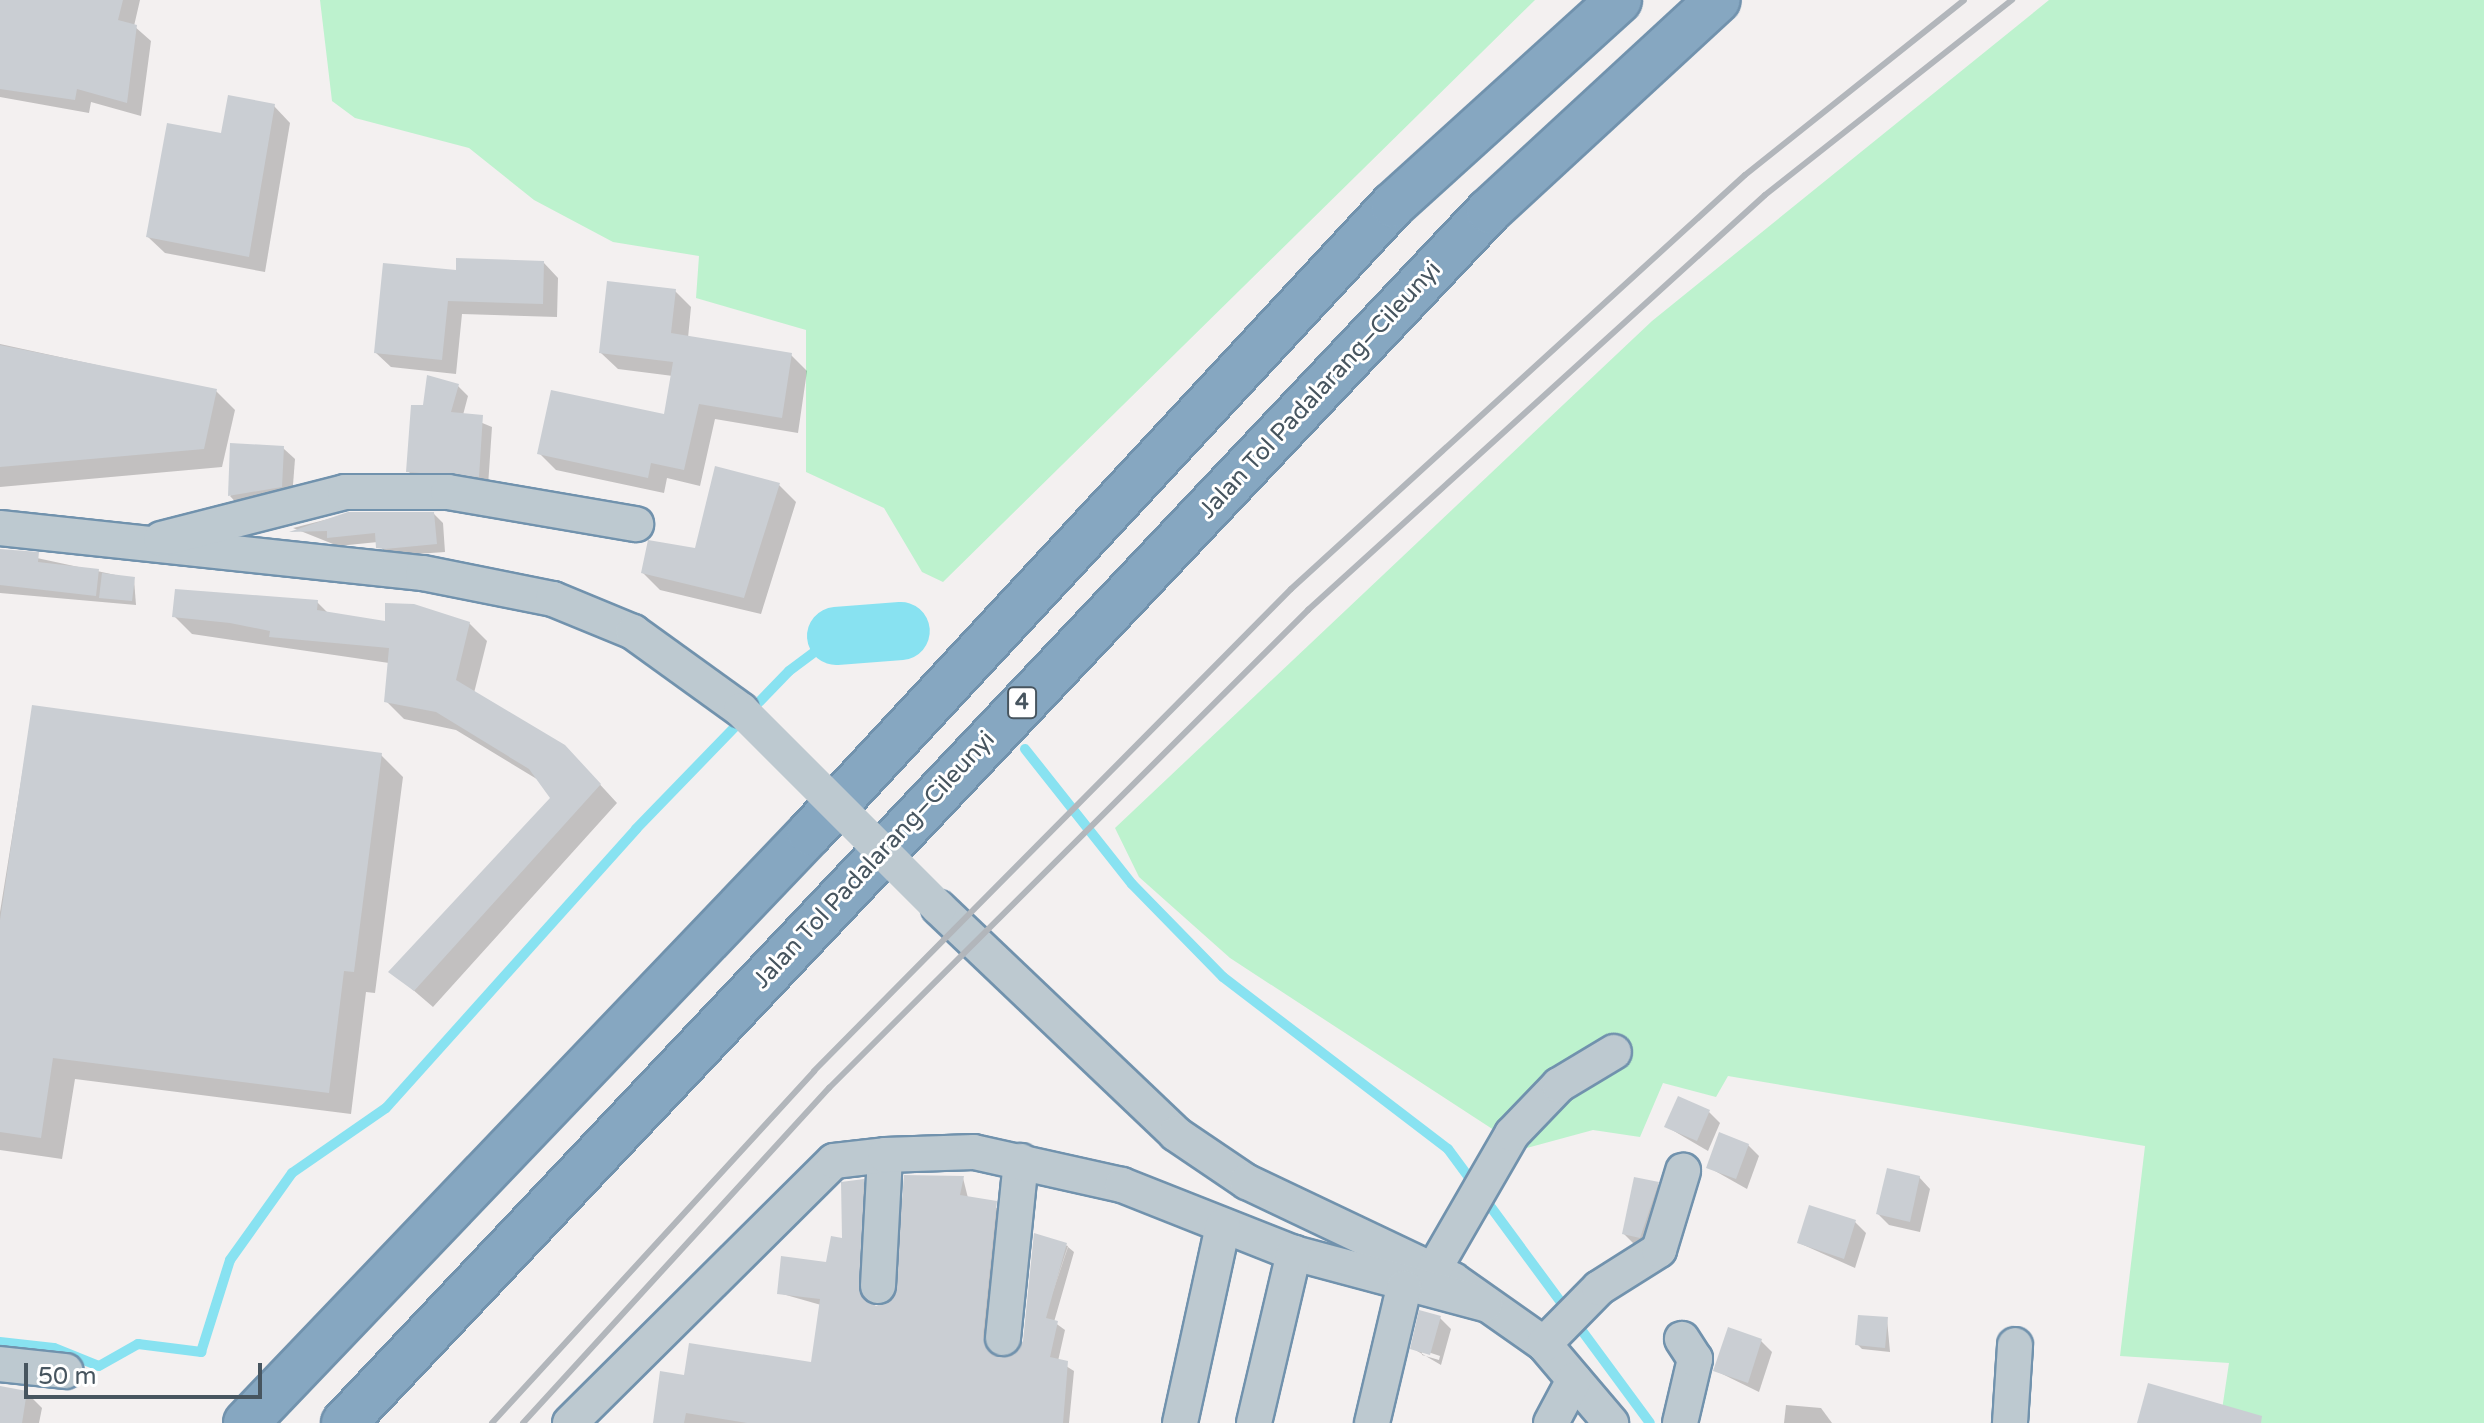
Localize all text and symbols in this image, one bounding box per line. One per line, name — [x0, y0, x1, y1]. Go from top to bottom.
street label: Jalan Tol Padalarang–Cileunyi — [1193, 256, 1447, 524]
road number: 4 — [1006, 685, 1038, 721]
street label: Jalan Tol Padalarang–Cileunyi — [747, 726, 1001, 994]
scale bar — [28, 1347, 266, 1397]
text: 50 m — [38, 1362, 96, 1391]

